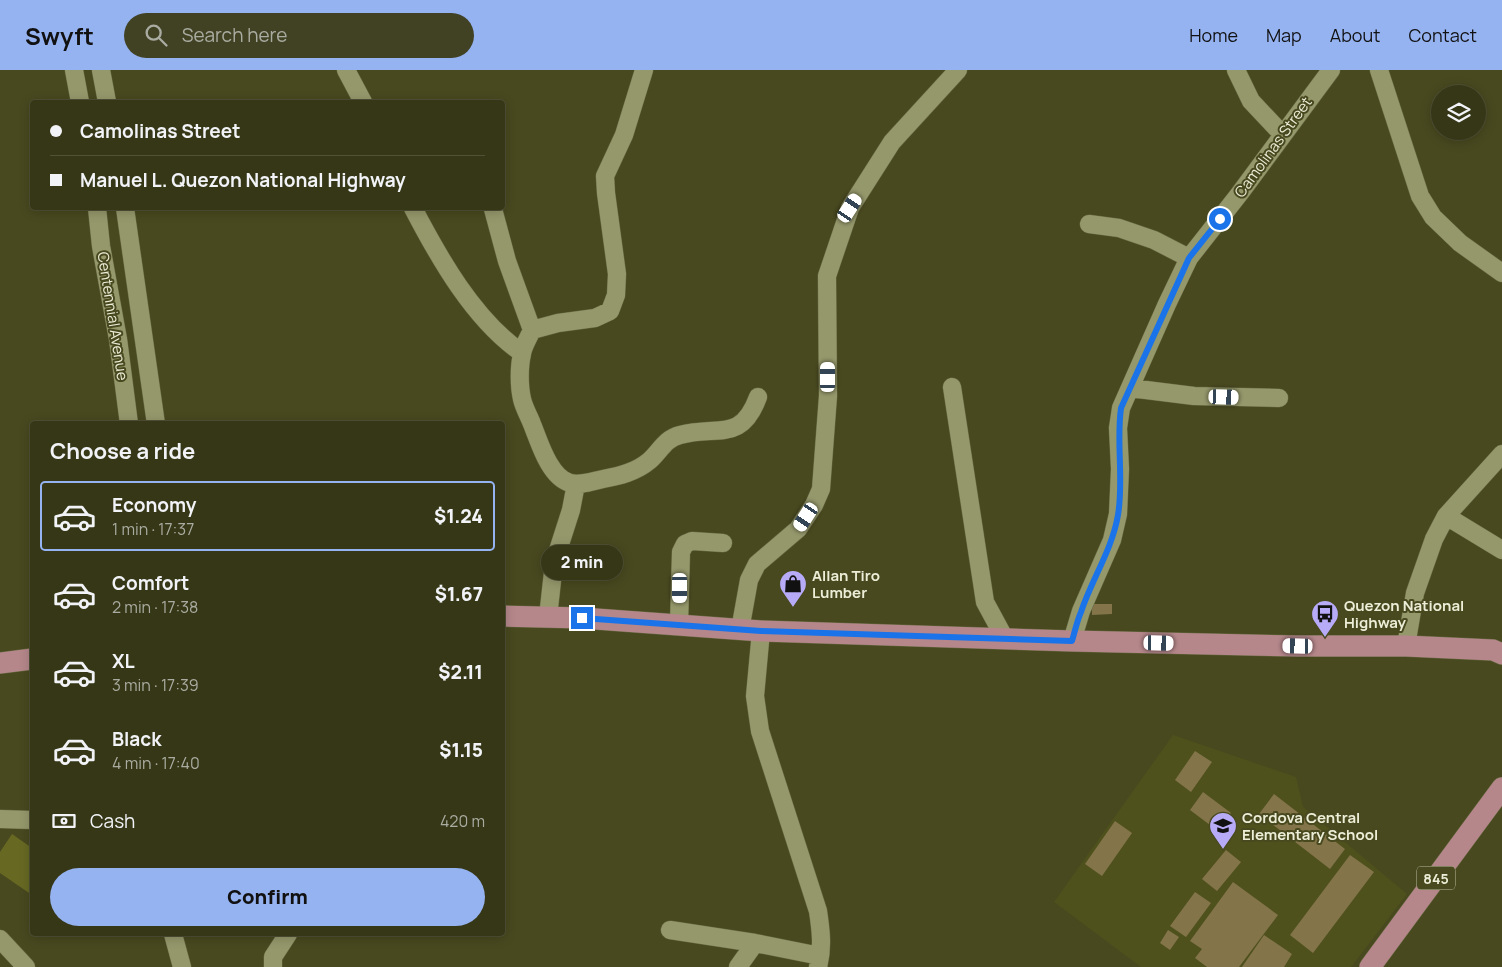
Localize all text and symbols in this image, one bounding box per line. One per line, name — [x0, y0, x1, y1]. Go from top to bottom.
search box — [124, 13, 474, 58]
text: Swyft — [25, 19, 94, 52]
icon: search — [142, 21, 170, 49]
text: Search here — [182, 22, 287, 48]
text: Home — [1189, 23, 1238, 47]
text: Map — [1266, 23, 1302, 47]
text: About — [1330, 23, 1380, 47]
text: Contact — [1408, 23, 1477, 47]
map controls — [1431, 85, 1486, 140]
button: layers — [1431, 85, 1486, 140]
street label: Camolinas Street — [1229, 92, 1317, 202]
text: Camolinas Street — [80, 118, 240, 144]
text: Manuel L. Quezon National Highway — [80, 167, 406, 193]
car — [835, 191, 864, 225]
route start — [1209, 208, 1231, 230]
street label: Centennial Avenue — [92, 250, 134, 382]
car — [820, 362, 835, 392]
car — [1208, 389, 1239, 405]
text: Choose a ride — [50, 436, 195, 466]
text: Economy — [112, 492, 196, 518]
icon: car — [52, 494, 97, 539]
car — [791, 500, 820, 534]
text: $1.24 — [434, 503, 483, 529]
text: 1 min · 17:37 — [112, 518, 194, 540]
callout: 2 min — [541, 546, 623, 580]
text: 2 min — [561, 551, 603, 573]
place label: Allan Tiro Lumber — [812, 565, 880, 603]
shop icon: Allan Tiro Lumber — [778, 569, 808, 608]
text: Comfort — [112, 570, 189, 596]
icon: car — [52, 572, 97, 617]
car — [672, 573, 687, 603]
text: $1.67 — [435, 581, 483, 607]
place label: Quezon National Highway — [1344, 595, 1464, 633]
text: 2 min · 17:38 — [112, 596, 198, 618]
bus stop icon: Quezon National Highway — [1310, 599, 1340, 638]
route end — [571, 607, 593, 629]
car — [1143, 635, 1174, 651]
car — [1282, 638, 1313, 654]
text: XL — [112, 648, 135, 674]
icon: car — [52, 650, 97, 695]
text: $2.11 — [438, 659, 483, 685]
text: 3 min · 17:39 — [112, 674, 199, 696]
text: Black — [112, 726, 161, 752]
icon: car — [52, 728, 97, 773]
text: $1.15 — [439, 737, 483, 763]
text: 4 min · 17:40 — [112, 752, 200, 774]
icon: cash — [50, 807, 78, 835]
place label: Cordova Central Elementary School — [1242, 807, 1378, 845]
text: Cash — [90, 808, 135, 834]
text: 420 m — [440, 810, 485, 832]
school or university icon: Cordova Central Elementary School — [1208, 811, 1238, 850]
road number: 845 — [1417, 866, 1455, 890]
button: Confirm — [50, 868, 485, 926]

